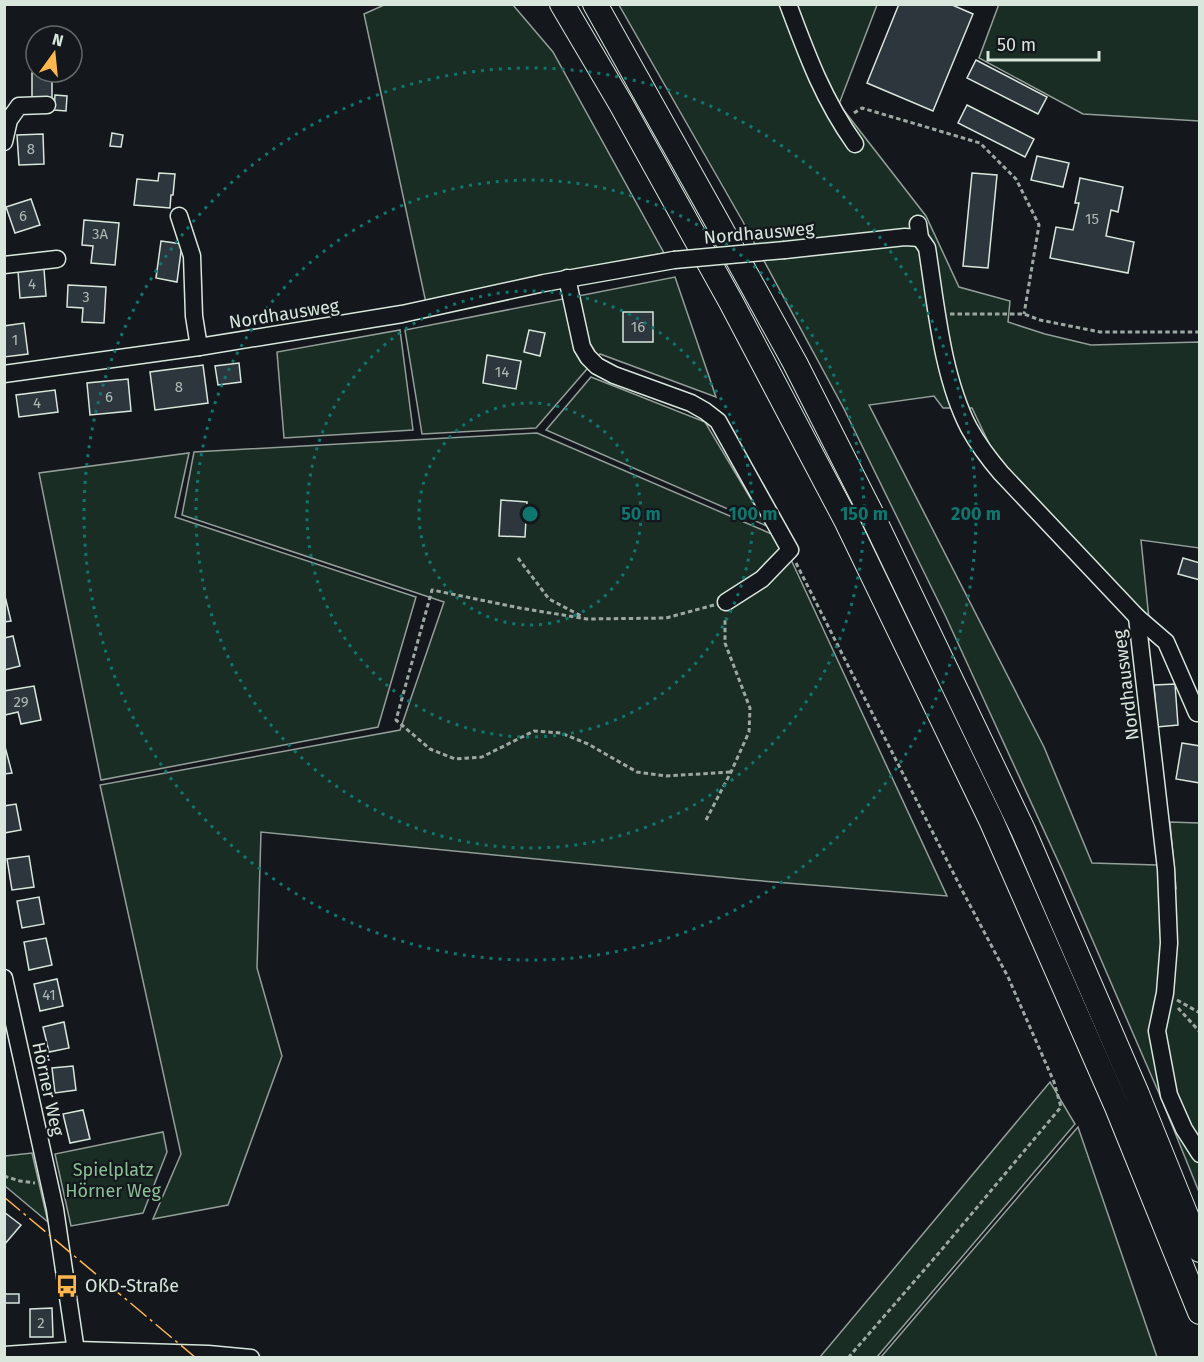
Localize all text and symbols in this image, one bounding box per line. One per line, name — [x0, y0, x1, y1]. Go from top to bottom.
north arrow — [24, 24, 84, 84]
scale bar — [988, 24, 1099, 62]
text: N — [50, 29, 65, 51]
text: 50 m — [997, 34, 1036, 56]
house number: 8 — [27, 140, 35, 158]
house number: 6 — [19, 207, 27, 225]
house number: 15 — [1085, 210, 1099, 228]
street label: Nordhausweg — [703, 217, 816, 249]
house number: 3A — [92, 225, 108, 243]
house number: 4 — [28, 275, 36, 293]
house number: 3 — [82, 288, 90, 306]
street label: Nordhausweg — [227, 294, 341, 334]
house number: 16 — [631, 318, 645, 336]
house number: 1 — [12, 331, 18, 349]
house number: 14 — [495, 363, 509, 381]
house number: 8 — [175, 378, 183, 396]
house number: 6 — [105, 388, 113, 406]
house number: 4 — [33, 394, 41, 412]
text: 50 m — [621, 503, 661, 525]
text: 100 m — [729, 503, 777, 525]
text: 150 m — [840, 503, 888, 525]
text: 200 m — [951, 503, 1001, 525]
centre of rings — [520, 504, 540, 524]
street label: Nordhausweg — [1108, 628, 1144, 742]
house number: 29 — [13, 693, 29, 711]
house number: 41 — [42, 986, 56, 1004]
street label: Hörner Weg — [27, 1040, 69, 1139]
park label: Spielplatz Hörner Weg — [65, 1159, 161, 1202]
bus stop icon: OKD-Straße — [54, 1273, 80, 1299]
place label: OKD-Straße — [85, 1275, 179, 1297]
house number: 2 — [37, 1314, 45, 1332]

